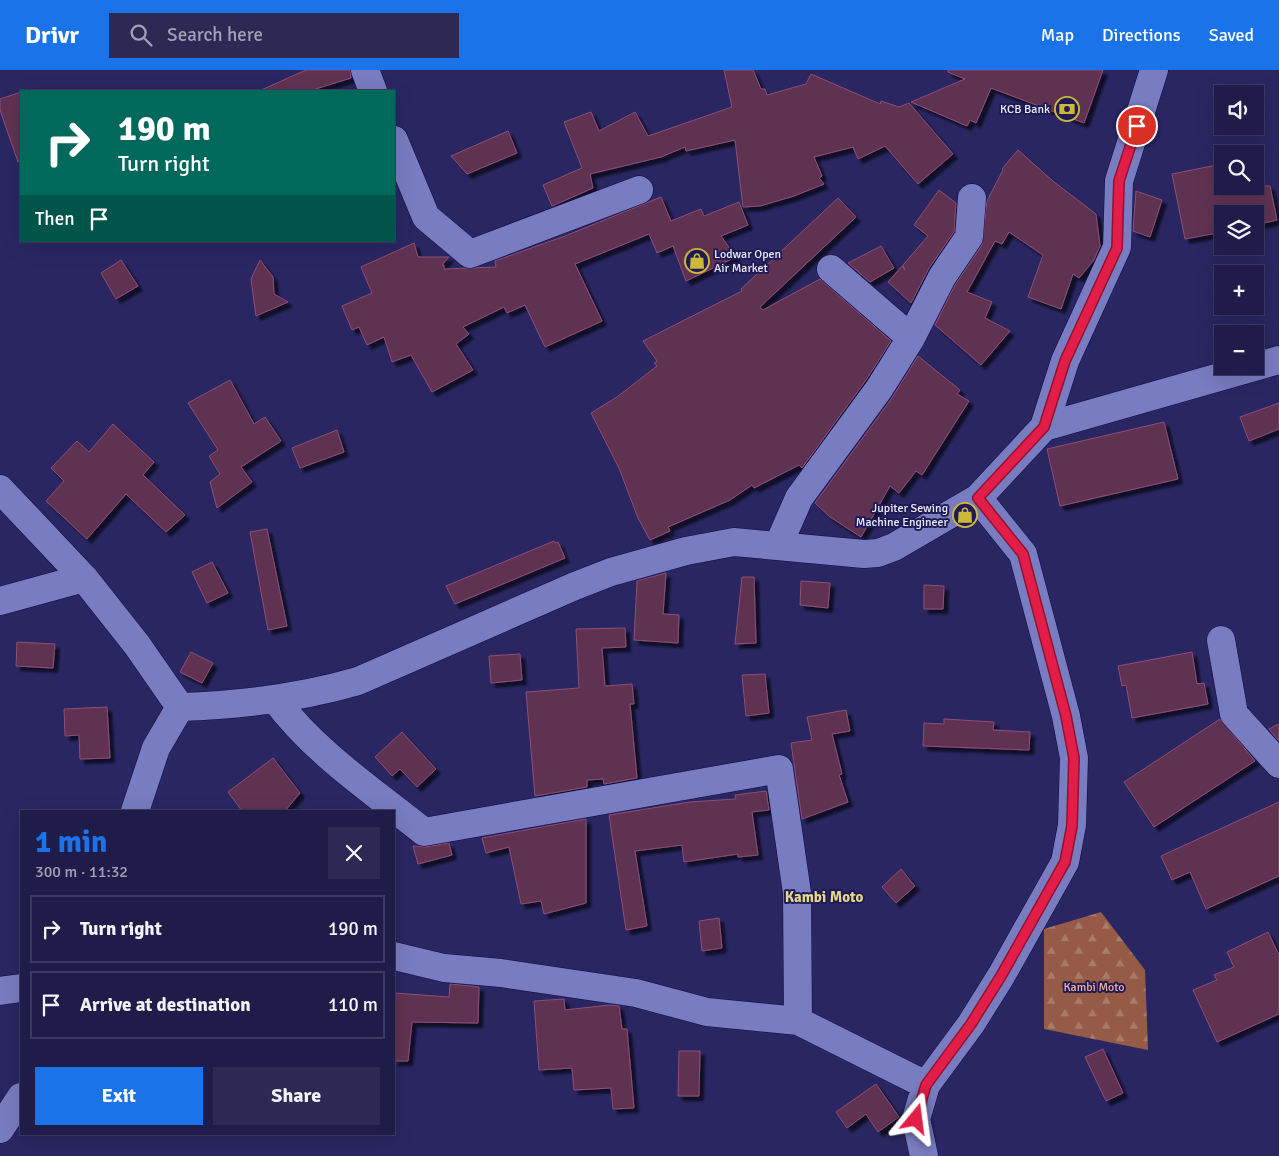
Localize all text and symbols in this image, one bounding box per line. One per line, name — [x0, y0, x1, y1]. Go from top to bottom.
search box — [109, 13, 459, 58]
text: Drivr — [25, 20, 79, 50]
icon: search — [127, 21, 155, 49]
text: Search here — [167, 23, 263, 47]
text: Map — [1041, 24, 1074, 46]
text: Directions — [1102, 24, 1181, 46]
text: Saved — [1209, 24, 1254, 46]
map controls — [1214, 85, 1264, 375]
button: sound — [1214, 85, 1264, 135]
bank icon: KCB Bank — [1054, 96, 1080, 122]
place label: KCB Bank — [1000, 102, 1050, 117]
pin — [1116, 105, 1158, 147]
text: 190 m — [118, 107, 211, 150]
icon: right — [35, 110, 100, 175]
icon: arrive — [1123, 112, 1151, 140]
button: search — [1214, 145, 1264, 195]
text: Turn right — [118, 150, 210, 177]
icon: arrive — [85, 205, 113, 233]
button: layers — [1214, 205, 1264, 255]
text: Then — [35, 207, 75, 231]
place label: Lodwar Open Air Market — [714, 247, 781, 276]
shop icon: Lodwar Open Air Market — [684, 248, 710, 274]
button: + — [1214, 265, 1264, 315]
button: − — [1214, 325, 1264, 375]
place label: Jupiter Sewing Machine Engineer — [856, 501, 949, 530]
shop icon: Jupiter Sewing Machine Engineer — [952, 502, 978, 528]
text: 1 min — [35, 824, 107, 861]
button: close — [328, 827, 380, 879]
text: 300 m · 11:32 — [35, 862, 128, 882]
district label: Kambi Moto — [785, 888, 863, 906]
icon: right — [37, 915, 65, 943]
text: Turn right — [80, 917, 162, 941]
text: 190 m — [328, 917, 378, 941]
park label: Kambi Moto — [1063, 980, 1125, 995]
icon: arrive — [37, 991, 65, 1019]
text: Arrive at destination — [80, 993, 251, 1017]
text: 110 m — [328, 993, 378, 1017]
button: Exit — [35, 1067, 203, 1125]
button: Share — [213, 1067, 380, 1125]
position arrow — [889, 1092, 941, 1144]

